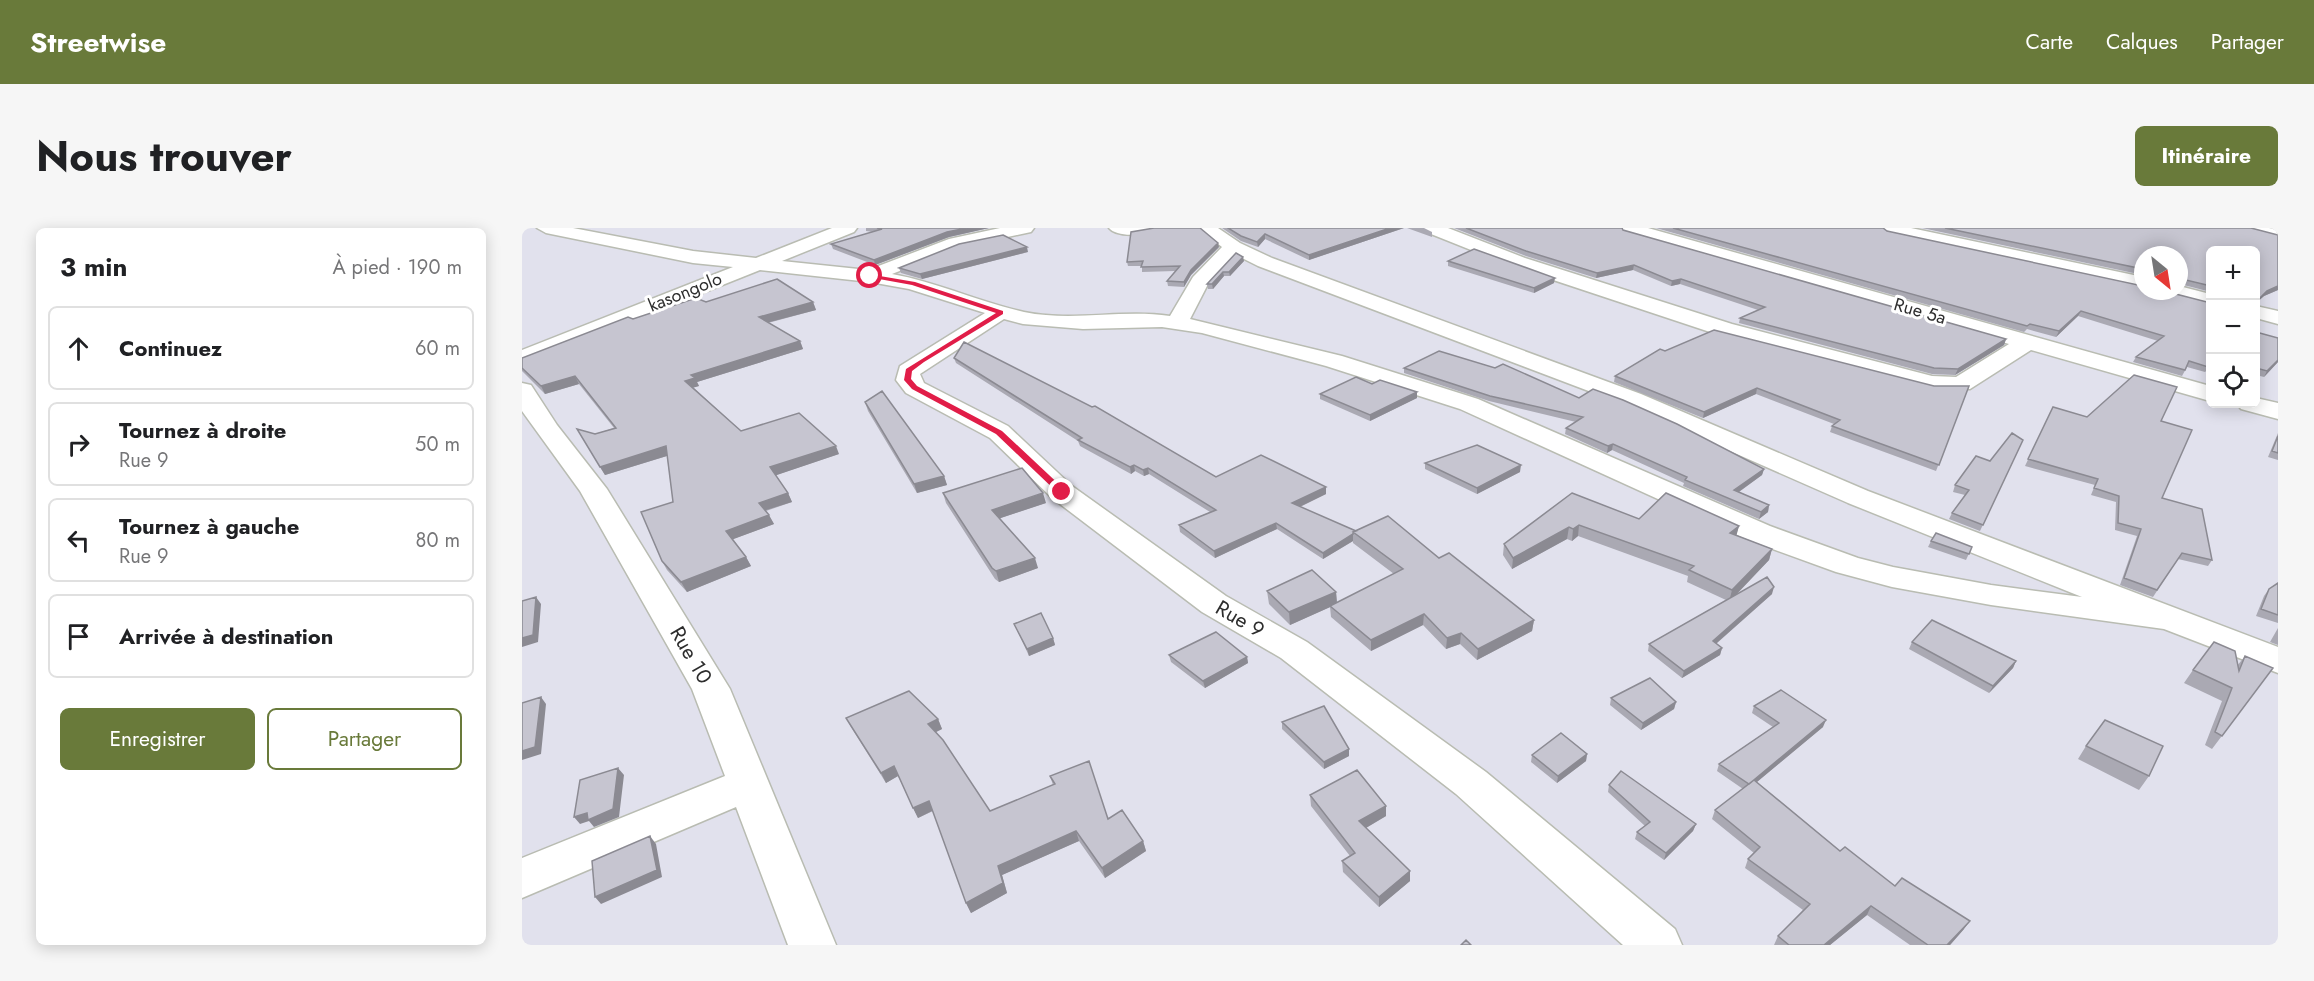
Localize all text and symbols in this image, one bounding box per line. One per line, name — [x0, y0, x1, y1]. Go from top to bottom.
text: Streetwise — [30, 22, 166, 63]
text: Carte — [2026, 27, 2073, 57]
text: Calques — [2106, 27, 2178, 57]
text: Partager — [2211, 27, 2284, 57]
text: Nous trouver — [36, 126, 292, 187]
button: Itinéraire — [2135, 126, 2278, 186]
north arrow — [2134, 246, 2188, 300]
map controls — [2206, 246, 2260, 408]
button: + — [2206, 246, 2260, 300]
text: 3 min — [60, 248, 127, 286]
text: À pied · 190 m — [332, 253, 462, 282]
route start — [856, 262, 882, 288]
street label: kasongolo — [644, 265, 726, 319]
street label: Rue 5a — [1891, 291, 1949, 331]
button: − — [2206, 300, 2260, 354]
icon: ahead — [62, 332, 95, 365]
text: Continuez — [119, 332, 222, 364]
text: 60 m — [415, 334, 460, 363]
button: locate — [2206, 354, 2260, 408]
text: Tournez à droite — [119, 414, 286, 446]
icon: right — [62, 428, 95, 461]
text: 50 m — [415, 430, 460, 459]
text: Rue 9 — [119, 446, 169, 475]
route end — [1048, 478, 1074, 504]
text: Tournez à gauche — [119, 510, 299, 542]
icon: left — [62, 524, 95, 557]
text: 80 m — [415, 526, 460, 555]
text: Rue 9 — [119, 542, 169, 571]
street label: Rue 9 — [1210, 593, 1270, 645]
icon: arrive — [62, 620, 95, 653]
text: Arrivée à destination — [119, 620, 333, 652]
street label: Rue 10 — [663, 621, 719, 689]
button: Enregistrer — [60, 708, 255, 770]
button: Partager — [267, 708, 462, 770]

